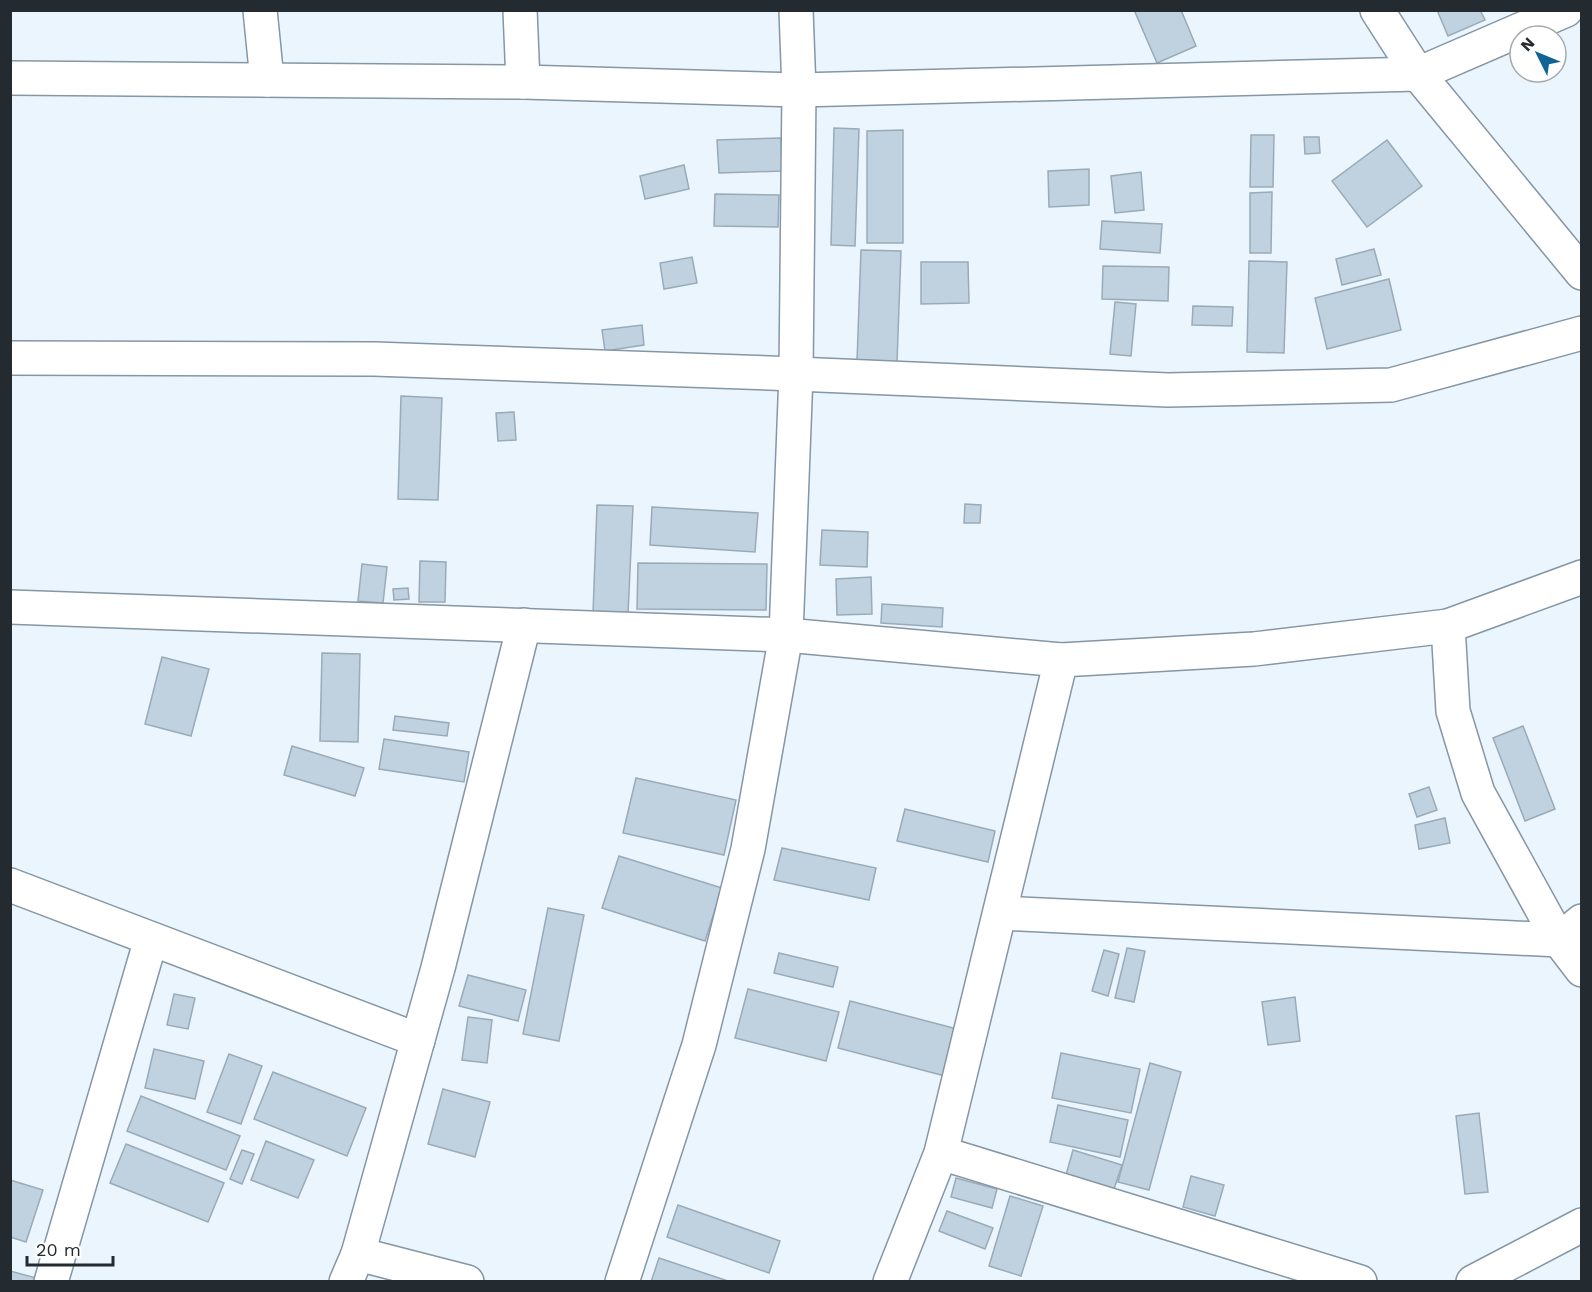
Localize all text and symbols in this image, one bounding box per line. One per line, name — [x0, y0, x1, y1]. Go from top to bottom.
north arrow — [1508, 24, 1568, 84]
text: N — [1516, 33, 1538, 55]
scale bar — [27, 1229, 112, 1267]
text: 20 m — [36, 1239, 81, 1260]

